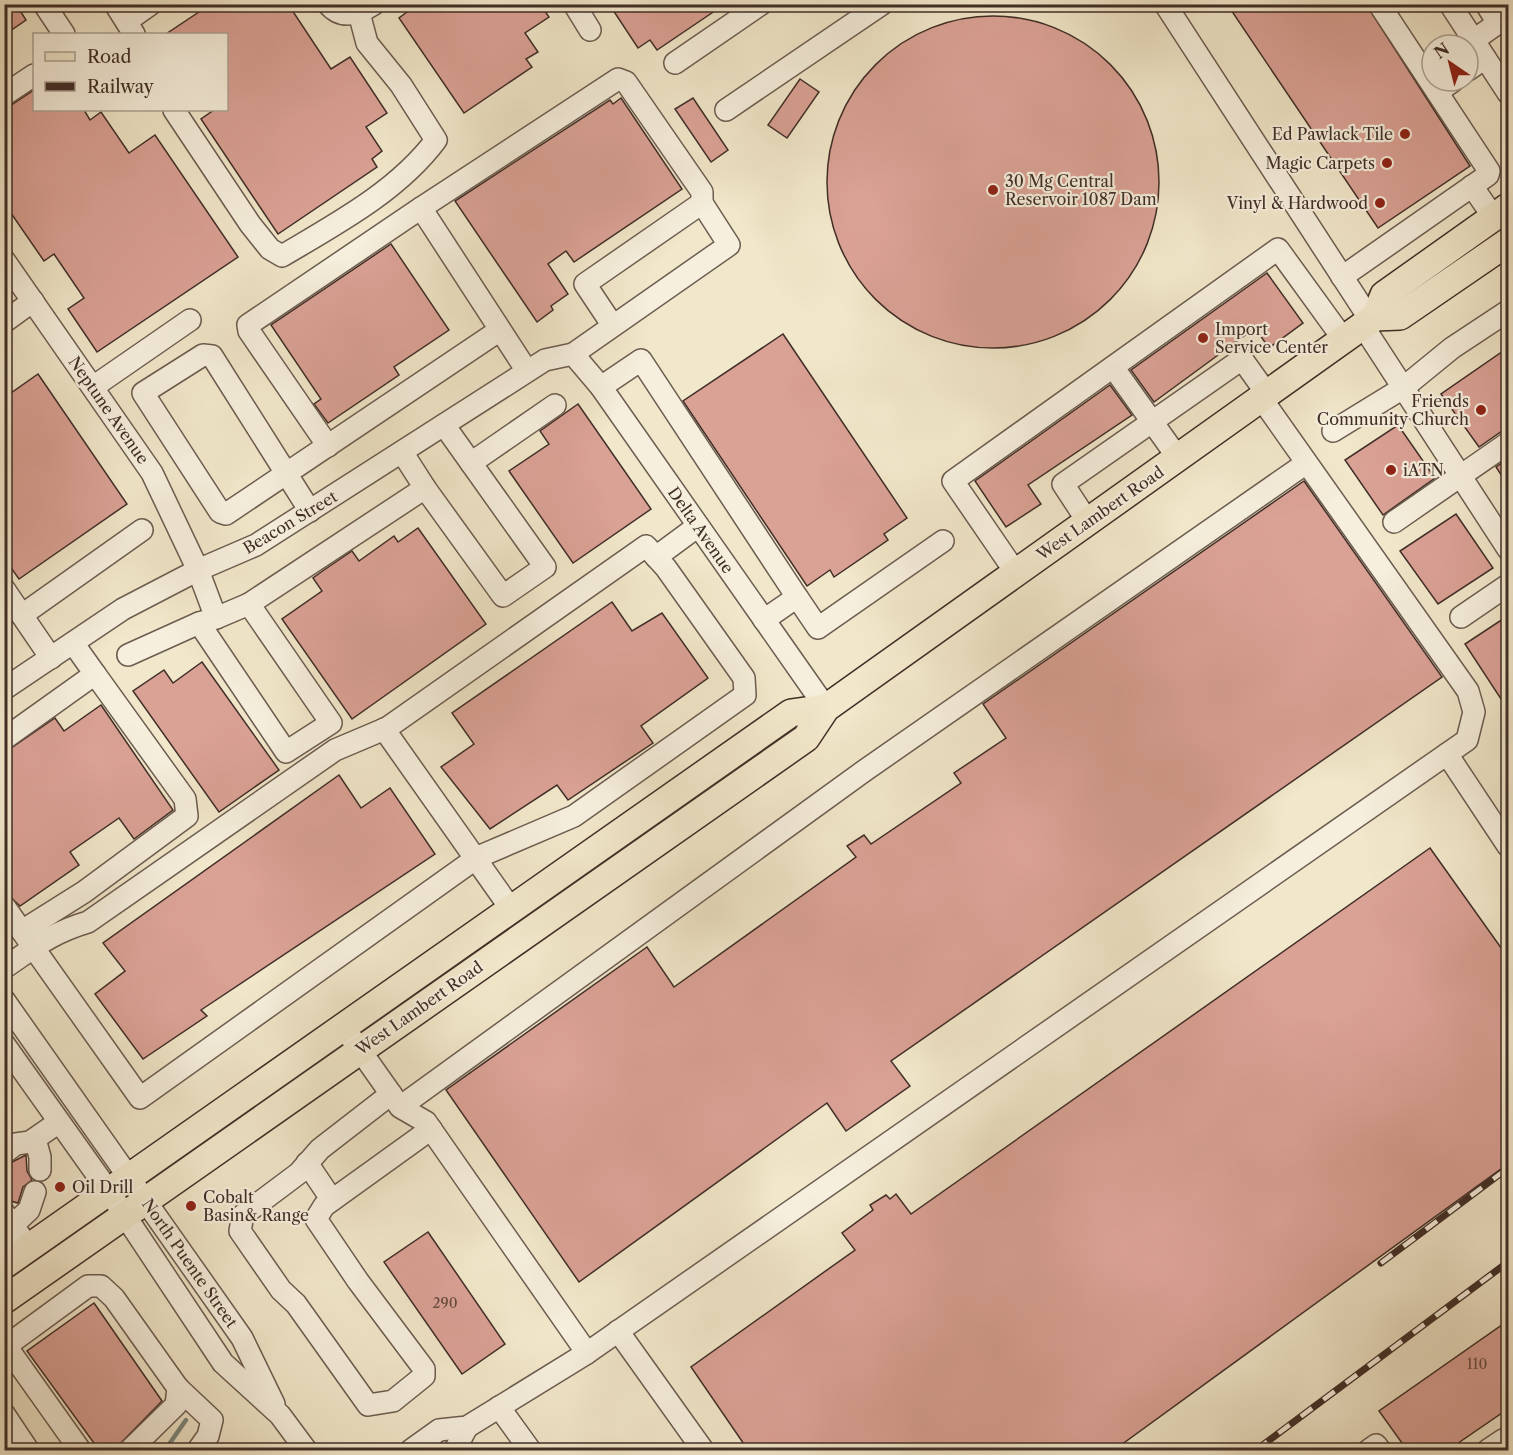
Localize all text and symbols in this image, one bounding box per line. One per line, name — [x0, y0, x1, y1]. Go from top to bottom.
legend — [33, 33, 228, 111]
north arrow — [1420, 33, 1480, 93]
text: N — [1430, 38, 1453, 63]
text: Road — [87, 46, 132, 68]
text: Railway — [87, 76, 155, 98]
place label: Ed Pawlack Tile — [1272, 124, 1393, 144]
marker: Ed Pawlack Tile — [1398, 127, 1412, 141]
place label: Magic Carpets — [1266, 153, 1375, 173]
marker: Magic Carpets — [1380, 156, 1394, 170]
place label: 30 Mg Central Reservoir 1087 Dam — [1005, 171, 1157, 209]
marker: 30 Mg Central Reservoir 1087 Dam — [986, 183, 1000, 197]
place label: Vinyl & Hardwood — [1226, 193, 1368, 213]
marker: Vinyl & Hardwood — [1373, 196, 1387, 210]
place label: Import Service Center — [1215, 319, 1328, 357]
marker: Import Service Center — [1196, 331, 1210, 345]
street label: Neptune Avenue — [64, 352, 154, 468]
place label: Friends Community Church — [1317, 391, 1469, 429]
marker: Friends Community Church — [1474, 403, 1488, 417]
place label: iATN — [1403, 460, 1444, 480]
street label: West Lambert Road — [1032, 461, 1168, 565]
marker: iATN — [1384, 463, 1398, 477]
street label: Delta Avenue — [664, 483, 738, 577]
street label: Beacon Street — [239, 486, 341, 558]
street label: West Lambert Road — [351, 956, 487, 1060]
place label: Oil Drill — [72, 1177, 134, 1197]
marker: Oil Drill — [53, 1180, 67, 1194]
place label: Cobalt Basin& Range — [203, 1187, 309, 1225]
street label: North Puente Street — [138, 1195, 242, 1332]
marker: Cobalt Basin& Range — [184, 1199, 198, 1213]
house number: 290 — [432, 1294, 458, 1312]
house number: 110 — [1467, 1355, 1487, 1373]

